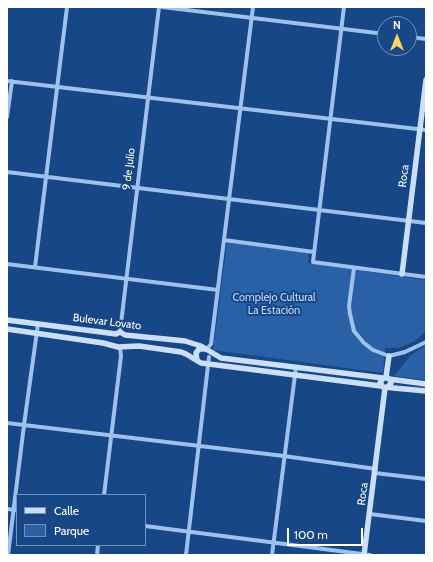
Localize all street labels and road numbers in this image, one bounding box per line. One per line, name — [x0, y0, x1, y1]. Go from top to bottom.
street label: 9 de Julio — [120, 147, 138, 191]
street label: Roca — [396, 164, 412, 188]
street label: Bulevar Lovato — [72, 311, 142, 333]
street label: Roca — [355, 482, 371, 506]

